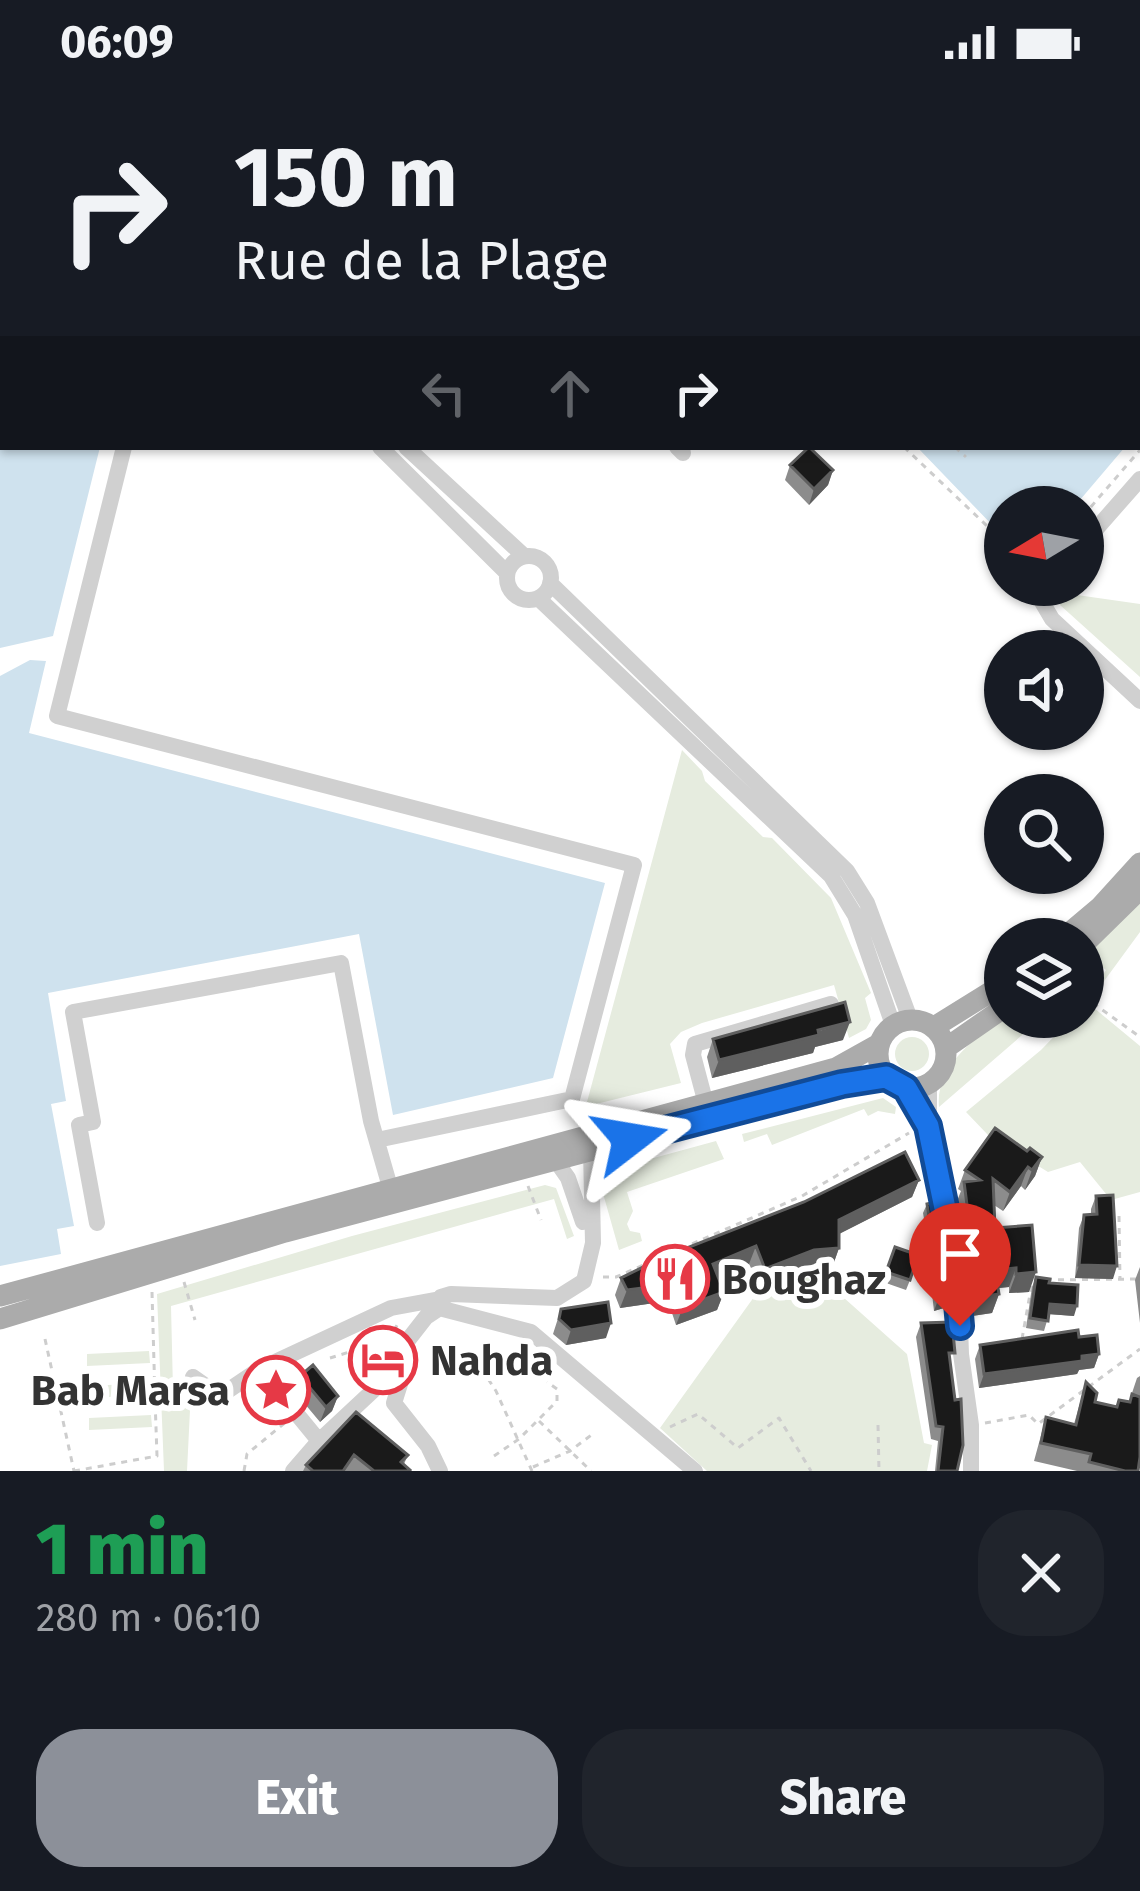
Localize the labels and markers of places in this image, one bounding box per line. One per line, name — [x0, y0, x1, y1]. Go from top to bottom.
pin — [909, 1203, 1011, 1326]
restaurant icon: Boughaz — [640, 1244, 710, 1314]
place label: Boughaz — [722, 1255, 886, 1305]
hotel icon: Nahda — [348, 1325, 418, 1395]
place label: Nahda — [430, 1336, 553, 1386]
place icon: Bab Marsa — [241, 1355, 311, 1425]
place label: Bab Marsa — [31, 1366, 230, 1416]

